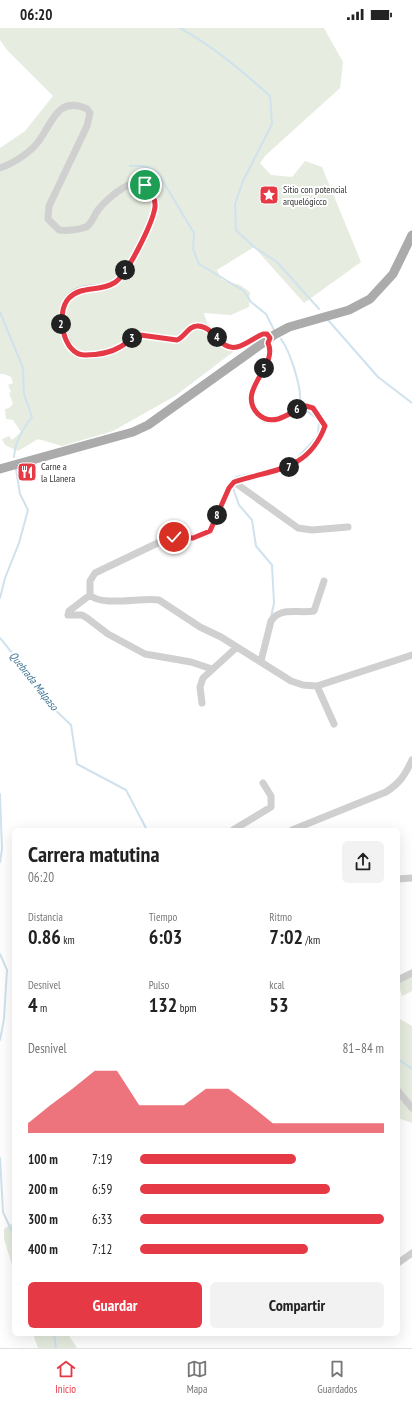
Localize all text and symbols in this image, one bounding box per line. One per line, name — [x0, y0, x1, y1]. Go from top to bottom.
text: 06:20 — [20, 5, 52, 24]
pin — [128, 168, 162, 202]
icon: arrive — [134, 174, 156, 196]
place label: Sitio con potencial arquelógicco — [283, 183, 348, 208]
place icon: Sitio con potencial arquelógicco — [258, 184, 280, 206]
pin: 1 — [115, 260, 135, 280]
text: 1 — [122, 263, 128, 277]
pin: 2 — [51, 314, 71, 334]
text: 2 — [58, 317, 64, 331]
pin: 4 — [207, 327, 227, 347]
pin: 3 — [122, 328, 142, 348]
text: 4 — [214, 330, 220, 344]
text: 3 — [129, 331, 135, 345]
pin: 5 — [254, 358, 274, 378]
text: 5 — [261, 361, 267, 375]
pin: 6 — [287, 399, 307, 419]
text: 6 — [294, 402, 300, 416]
pin: 7 — [279, 457, 299, 477]
place label: Carne a la Llanera — [41, 460, 75, 485]
text: 7 — [286, 460, 292, 474]
restaurant icon: Carne a la Llanera — [16, 461, 38, 483]
pin: 8 — [207, 505, 227, 525]
text: 8 — [214, 508, 220, 522]
pin — [157, 520, 191, 554]
icon: check — [163, 526, 185, 548]
water label: Quebrada Malpaso — [7, 649, 62, 714]
text: Carrera matutina — [28, 840, 160, 868]
button: share — [342, 841, 384, 883]
text: 06:20 — [28, 869, 54, 886]
text: Distancia — [28, 910, 63, 924]
text: Tiempo — [149, 910, 177, 924]
text: Ritmo — [269, 910, 292, 924]
text: 0.86 — [28, 924, 61, 950]
text: 6:03 — [149, 924, 182, 950]
text: 7:02 — [269, 924, 303, 950]
text: km — [61, 933, 75, 947]
text: /km — [303, 933, 320, 947]
text: Desnivel — [28, 978, 61, 992]
text: Pulso — [149, 978, 169, 992]
text: kcal — [269, 978, 284, 992]
text: 4 — [28, 992, 38, 1018]
text: 132 — [149, 992, 177, 1018]
text: 53 — [269, 992, 288, 1018]
text: m — [38, 1001, 47, 1015]
text: bpm — [177, 1001, 196, 1015]
text: Desnivel — [28, 1040, 67, 1057]
text: 81–84 m — [342, 1040, 384, 1057]
text: 100 m — [28, 1151, 58, 1168]
text: 7:19 — [92, 1151, 112, 1168]
text: 200 m — [28, 1181, 58, 1198]
text: 6:59 — [92, 1181, 112, 1198]
text: 300 m — [28, 1211, 58, 1228]
text: 6:33 — [92, 1211, 112, 1228]
text: 400 m — [28, 1241, 58, 1258]
text: 7:12 — [92, 1241, 112, 1258]
button: Guardar — [28, 1282, 202, 1328]
button: Compartir — [210, 1282, 384, 1328]
tab: Inicio — [55, 1358, 77, 1396]
tab: Mapa — [186, 1358, 208, 1396]
tab: Guardados — [317, 1358, 357, 1396]

